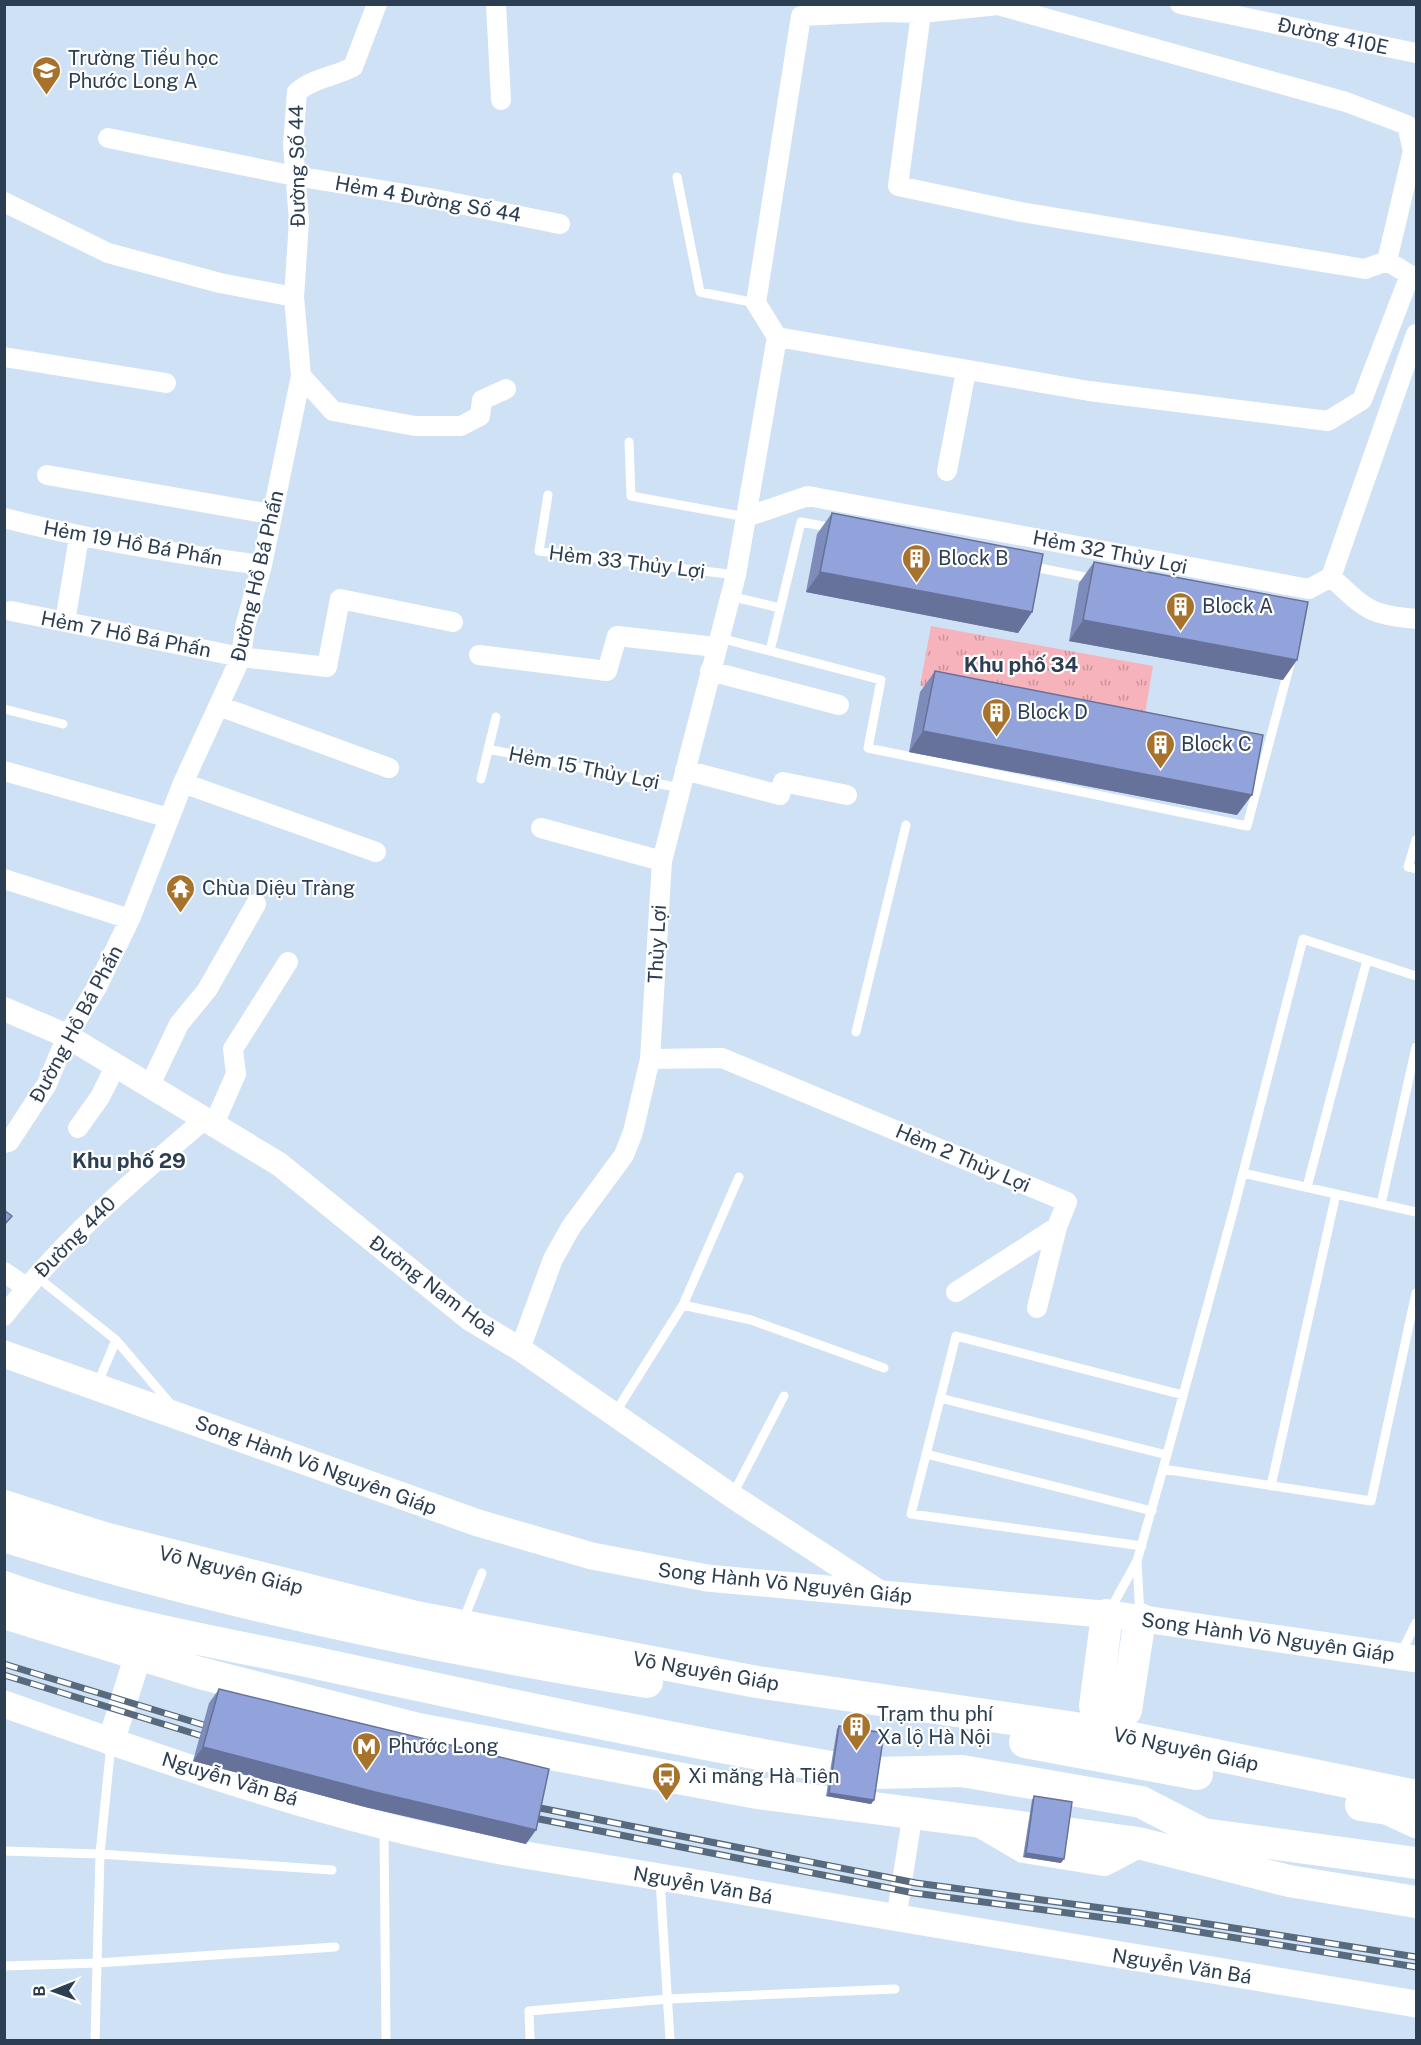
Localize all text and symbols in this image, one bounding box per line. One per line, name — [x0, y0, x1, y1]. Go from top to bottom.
street label: Đường 410E — [1275, 13, 1391, 59]
place label: Trường Tiểu học Phước Long A — [68, 46, 219, 93]
school or university icon: Trường Tiểu học Phước Long A — [31, 54, 63, 96]
street label: Đường Số 44 — [284, 105, 310, 227]
street label: Hẻm 4 Đường Số 44 — [333, 171, 523, 227]
street label: Đường Hồ Bá Phấn — [226, 488, 288, 664]
street label: Hẻm 19 Hồ Bá Phấn — [42, 515, 224, 571]
street label: Hẻm 32 Thủy Lợi — [1031, 525, 1189, 579]
street label: Hẻm 33 Thủy Lợi — [547, 541, 707, 583]
building icon: Block B — [901, 542, 933, 584]
place label: Block B — [938, 546, 1009, 570]
building icon: Block A — [1165, 590, 1197, 632]
place label: Block A — [1202, 594, 1273, 618]
street label: Hẻm 7 Hồ Bá Phấn — [39, 606, 213, 662]
district label: Khu phố 34 — [964, 652, 1078, 677]
building icon: Block D — [980, 696, 1012, 738]
place label: Block D — [1017, 700, 1088, 724]
building icon: Block C — [1144, 728, 1176, 770]
place label: Block C — [1181, 732, 1252, 756]
street label: Hẻm 15 Thủy Lợi — [507, 742, 661, 794]
temple icon: Chùa Diệu Tràng — [165, 872, 197, 914]
place label: Chùa Diệu Tràng — [202, 876, 355, 900]
street label: Thủy Lợi — [643, 904, 671, 984]
street label: Đường Hồ Bá Phấn — [24, 941, 128, 1107]
street label: Hẻm 2 Thủy Lợi — [892, 1119, 1034, 1197]
district label: Khu phố 29 — [72, 1148, 186, 1173]
street label: Đường 440 — [29, 1191, 121, 1283]
street label: Đường Nam Hoà — [365, 1230, 501, 1342]
street label: Song Hành Võ Nguyên Giáp — [192, 1410, 440, 1520]
street label: Võ Nguyên Giáp — [156, 1540, 306, 1600]
street label: Song Hành Võ Nguyên Giáp — [657, 1558, 913, 1608]
street label: Song Hành Võ Nguyên Giáp — [1140, 1607, 1396, 1667]
street label: Võ Nguyên Giáp — [631, 1646, 781, 1696]
place label: Trạm thu phí Xa lộ Hà Nội — [877, 1702, 994, 1749]
building icon: Trạm thu phí Xa lộ Hà Nội — [840, 1710, 872, 1752]
street label: Võ Nguyên Giáp — [1111, 1722, 1261, 1776]
metro station icon: Phước Long — [351, 1730, 383, 1772]
place label: Phước Long — [388, 1734, 499, 1758]
street label: Nguyễn Văn Bá — [159, 1747, 301, 1811]
bus stop icon: Xi măng Hà Tiên — [651, 1760, 683, 1802]
place label: Xi măng Hà Tiên — [688, 1764, 840, 1788]
street label: Nguyễn Văn Bá — [631, 1861, 775, 1909]
street label: Nguyễn Văn Bá — [1110, 1943, 1254, 1989]
north arrow — [24, 1961, 84, 2021]
text: B — [30, 1986, 49, 1997]

